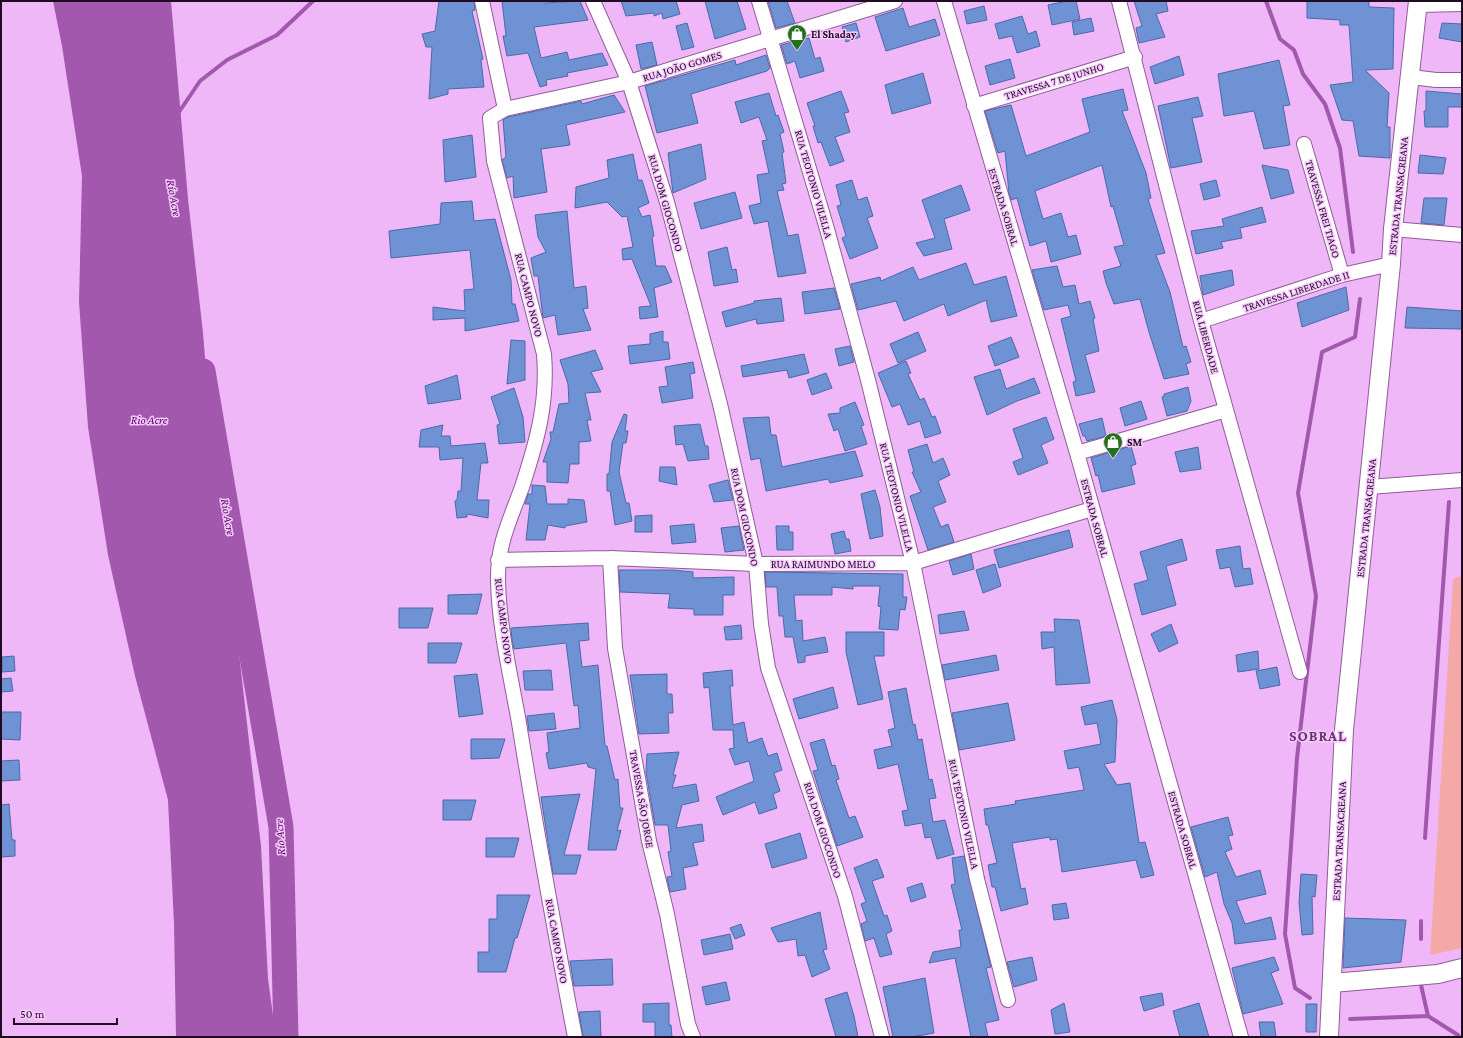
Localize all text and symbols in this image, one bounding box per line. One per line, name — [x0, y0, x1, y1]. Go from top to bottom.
shop icon: El Shaday — [786, 23, 808, 51]
place label: El Shaday — [811, 28, 857, 40]
street label: RUA JOÃO GOMES — [641, 48, 723, 85]
street label: TRAVESSA 7 DE JUNHO — [1003, 60, 1105, 103]
street label: RUA TEOTONIO VILELLA — [793, 129, 835, 240]
street label: ESTRADA TRANSACREANA — [1386, 135, 1410, 256]
street label: RUA DOM GIOCONDO — [646, 153, 686, 253]
street label: TRAVESSA FREI TIAGO — [1303, 159, 1343, 259]
street label: ESTRADA SOBRAL — [986, 167, 1022, 248]
water label: Río Acre — [164, 179, 184, 218]
street label: RUA CAMPO NOVO — [513, 252, 545, 338]
street label: TRAVESSA LIBERDADE II — [1241, 268, 1351, 314]
street label: RUA LIBERDADE — [1191, 299, 1222, 375]
water label: Rio Acre — [131, 413, 168, 427]
shop icon: SM — [1102, 431, 1124, 459]
place label: SM — [1127, 436, 1143, 448]
street label: RUA TEOTONIO VILELLA — [878, 441, 917, 553]
street label: ESTRADA TRANSACREANA — [1354, 457, 1378, 578]
street label: RUA DOM GIOCONDO — [729, 467, 761, 567]
street label: ESTRADA SOBRAL — [1079, 477, 1111, 559]
water label: Río Acre — [218, 498, 238, 537]
street label: RUA RAIMUNDO MELO — [771, 558, 875, 570]
street label: RUA CAMPO NOVO — [493, 578, 515, 664]
district label: SOBRAL — [1289, 728, 1347, 744]
street label: TRAVESSA SÃO JORGE — [627, 749, 657, 849]
street label: RUA TEOTONIO VILELLA — [946, 758, 982, 871]
street label: RUA DOM GIOCONDO — [802, 780, 844, 880]
street label: ESTRADA TRANSACREANA — [1330, 780, 1348, 901]
street label: ESTRADA SOBRAL — [1166, 790, 1200, 871]
water label: Río Acre — [272, 818, 288, 856]
street label: RUA CAMPO NOVO — [544, 898, 570, 984]
scale bar — [14, 1000, 117, 1026]
text: 50 m — [20, 1007, 45, 1021]

